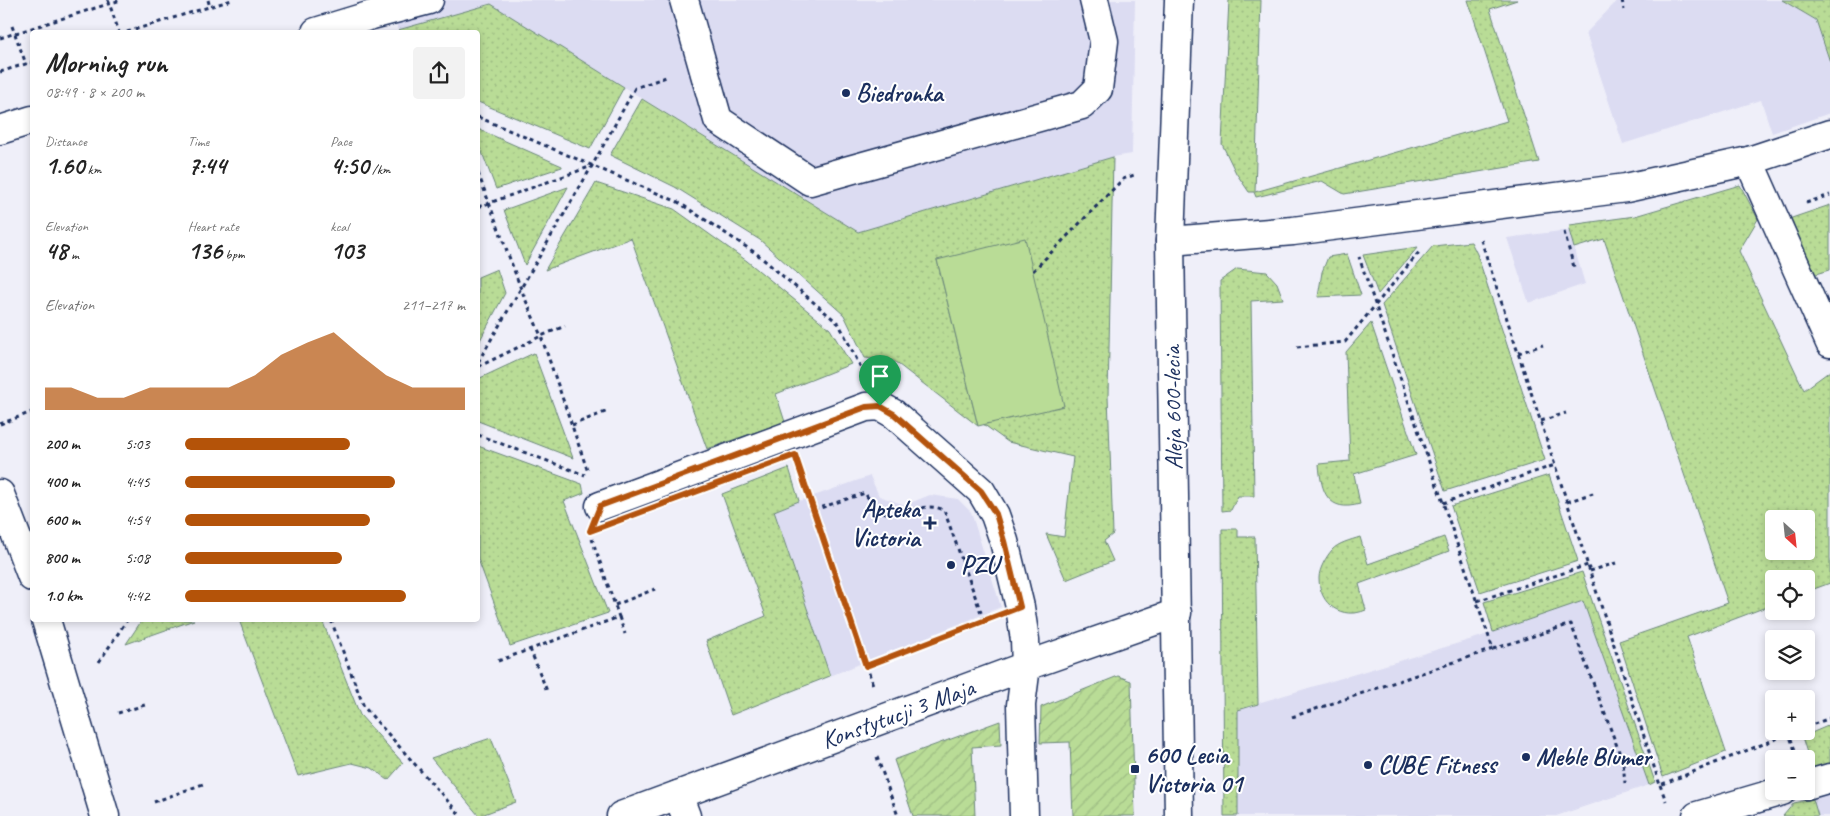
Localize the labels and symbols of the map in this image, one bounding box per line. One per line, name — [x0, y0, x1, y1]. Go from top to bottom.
place label: Biedronka — [856, 77, 945, 109]
marker: Biedronka — [840, 87, 852, 99]
street label: Aleja 600-lecia — [1156, 343, 1190, 470]
pin — [859, 355, 901, 406]
place label: Apteka Victoria — [851, 493, 922, 554]
north arrow — [1765, 510, 1815, 560]
marker: Apteka Victoria — [924, 517, 936, 529]
place label: PZU — [961, 549, 1003, 581]
marker: PZU — [945, 559, 957, 571]
street label: Konstytucji 3 Maja — [817, 671, 981, 757]
place label: 600 Lecia Victoria 01 — [1145, 739, 1245, 800]
place label: Meble Blumer — [1536, 741, 1654, 773]
place label: CUBE Fitness — [1378, 749, 1499, 781]
marker: Meble Blumer — [1520, 751, 1532, 763]
marker: CUBE Fitness — [1362, 759, 1374, 771]
marker: 600 Lecia Victoria 01 — [1129, 763, 1141, 775]

